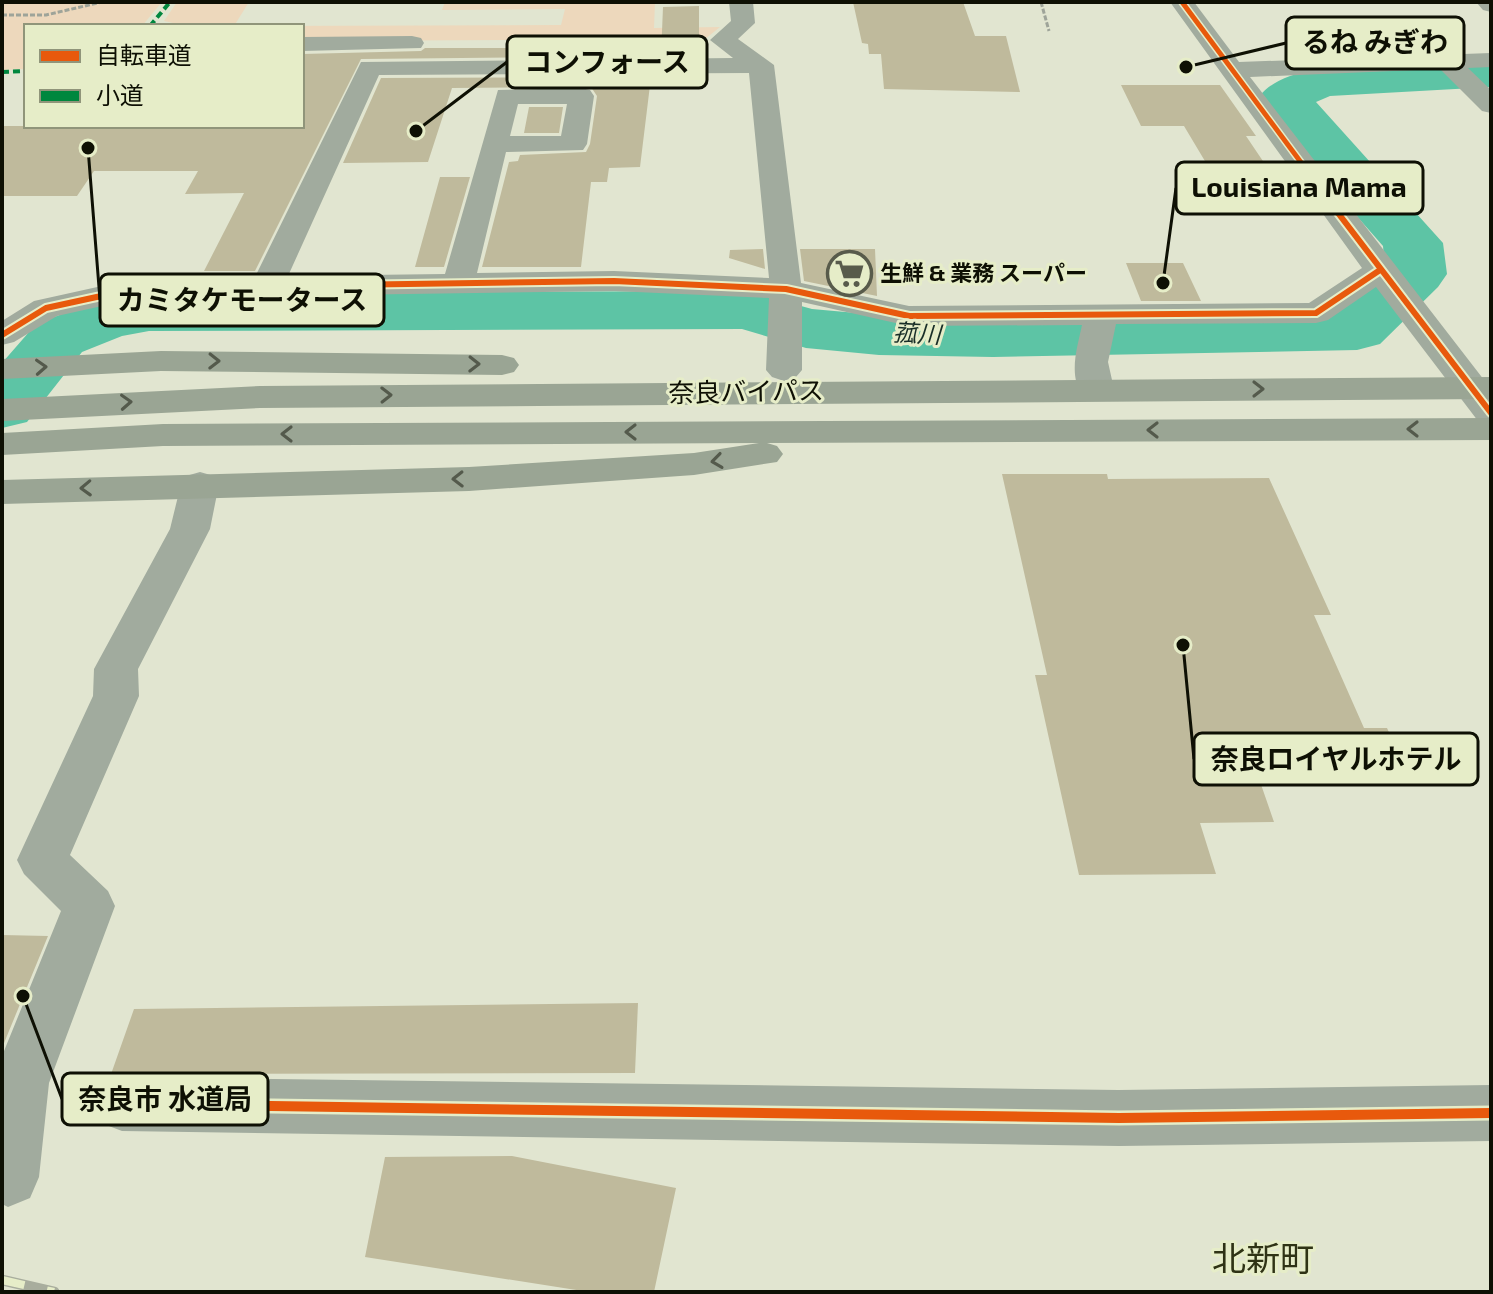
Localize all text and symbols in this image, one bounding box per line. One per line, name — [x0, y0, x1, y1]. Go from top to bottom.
callout: るね みぎわ — [1286, 17, 1464, 69]
legend — [24, 24, 304, 128]
text: るね みぎわ — [1302, 24, 1448, 58]
callout: コンフォース — [507, 36, 707, 88]
text: 自転車道 — [96, 40, 192, 69]
text: コンフォース — [524, 44, 690, 78]
text: 小道 — [96, 80, 144, 109]
callout: Louisiana Mama — [1176, 162, 1423, 214]
text: Louisiana Mama — [1191, 169, 1407, 203]
supermarket icon: 生鮮 & 業務 スーパー — [825, 249, 873, 297]
place label: 生鮮 & 業務 スーパー — [880, 259, 1087, 285]
callout: カミタケモータース — [100, 274, 384, 326]
text: カミタケモータース — [117, 282, 367, 316]
water label: 菰川 — [892, 317, 945, 348]
one-way arrow — [208, 353, 221, 370]
one-way arrow — [468, 356, 481, 373]
one-way arrow — [35, 358, 48, 375]
street label: 奈良バイパス — [668, 374, 824, 407]
one-way arrow — [1252, 380, 1265, 398]
one-way arrow — [380, 387, 393, 404]
one-way arrow — [120, 394, 133, 411]
one-way arrow — [1406, 420, 1419, 438]
one-way arrow — [1146, 421, 1159, 439]
one-way arrow — [624, 424, 637, 441]
one-way arrow — [280, 425, 293, 443]
one-way arrow — [710, 452, 724, 469]
one-way arrow — [451, 470, 464, 487]
one-way arrow — [79, 480, 92, 497]
callout: 奈良ロイヤルホテル — [1194, 733, 1478, 785]
text: 奈良ロイヤルホテル — [1210, 741, 1462, 775]
callout: 奈良市 水道局 — [62, 1073, 268, 1125]
text: 奈良市 水道局 — [78, 1081, 252, 1115]
district label: 北新町 — [1212, 1237, 1314, 1278]

